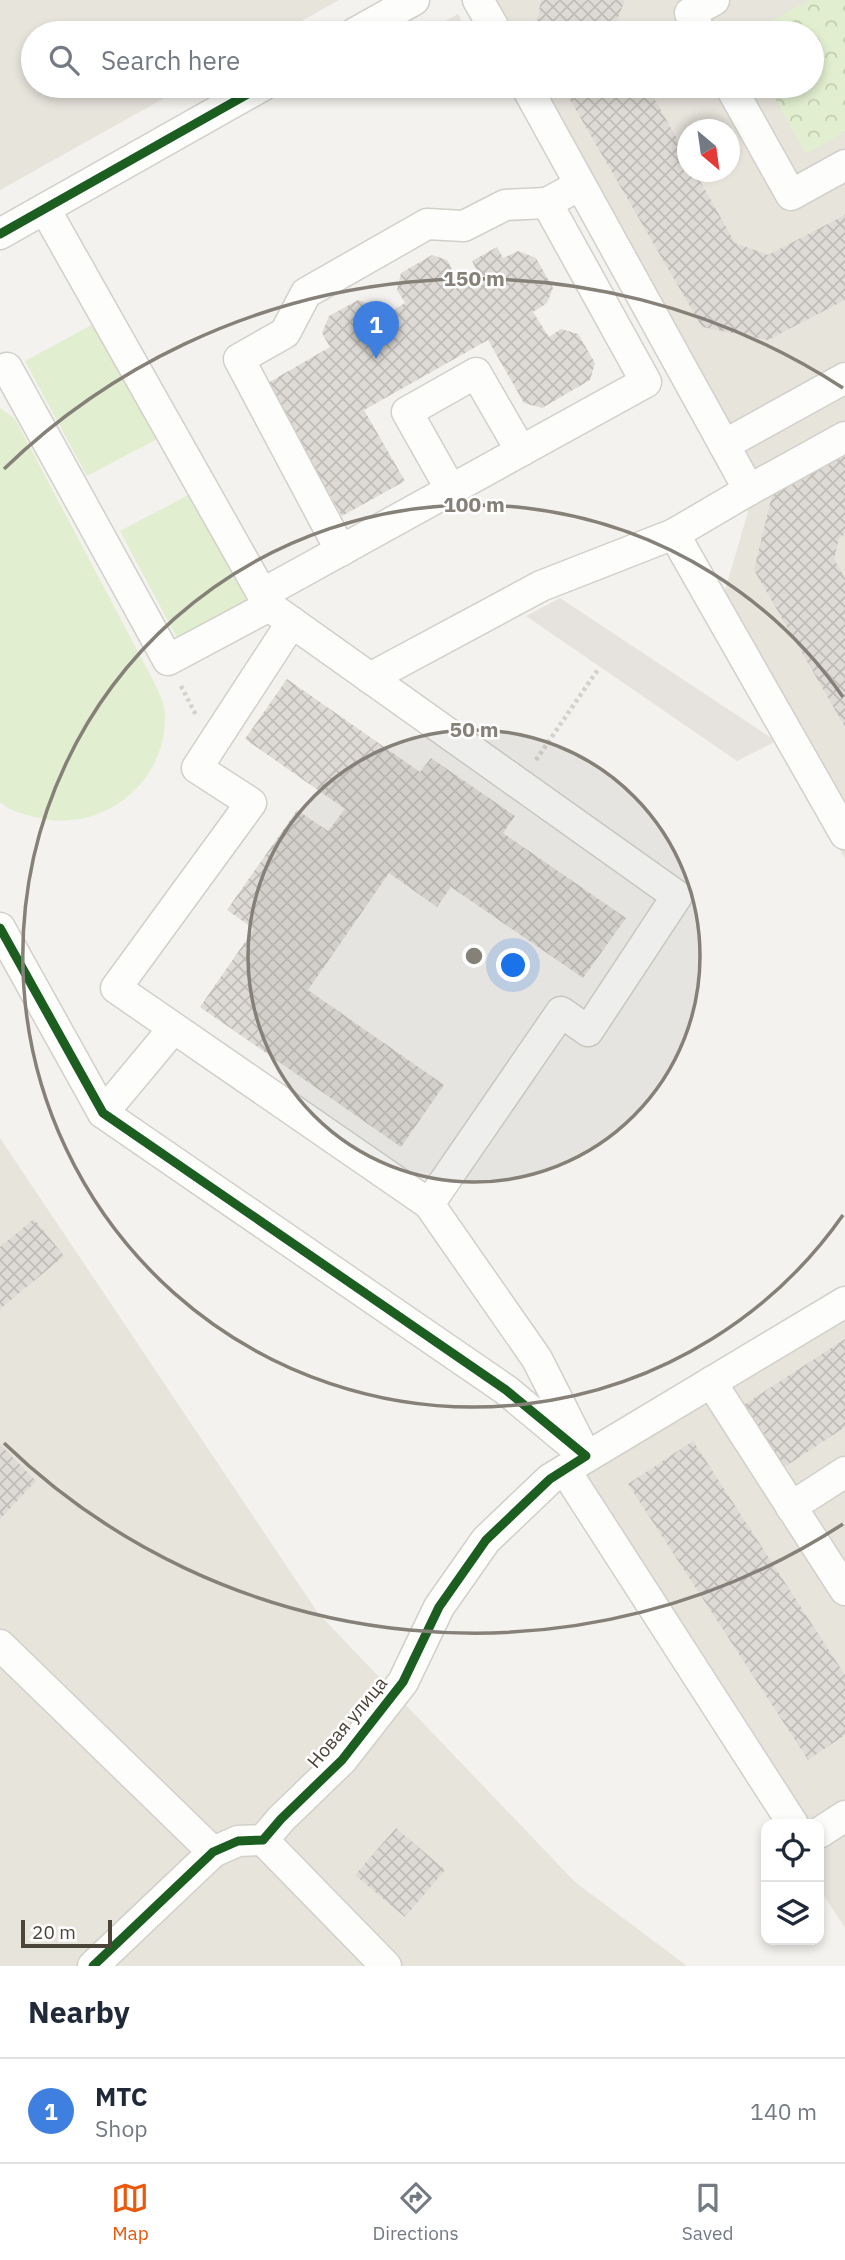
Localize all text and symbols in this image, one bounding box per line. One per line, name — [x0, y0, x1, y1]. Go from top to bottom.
search box — [21, 21, 824, 98]
icon: search — [45, 41, 83, 79]
text: Search here — [101, 43, 240, 77]
north arrow — [677, 119, 740, 182]
text: 150 m — [443, 264, 505, 292]
pin: 1 — [353, 301, 399, 359]
text: 100 m — [443, 490, 505, 518]
text: 50 m — [450, 715, 498, 743]
centre of rings — [462, 944, 486, 968]
your location — [496, 948, 530, 982]
street label: Новая улица — [302, 1671, 392, 1773]
map controls — [761, 1819, 824, 1945]
button: locate — [761, 1819, 824, 1882]
button: layers — [761, 1882, 824, 1945]
scale bar — [21, 1917, 112, 1949]
text: 20 m — [32, 1920, 76, 1944]
text: Nearby — [28, 1992, 130, 2031]
text: МТС — [95, 2079, 148, 2113]
text: 1 — [44, 2096, 58, 2126]
text: 140 m — [750, 2096, 817, 2126]
text: Shop — [95, 2113, 148, 2143]
tab: Map — [111, 2179, 149, 2245]
tab: Directions — [372, 2179, 459, 2245]
tab: Saved — [682, 2179, 734, 2245]

